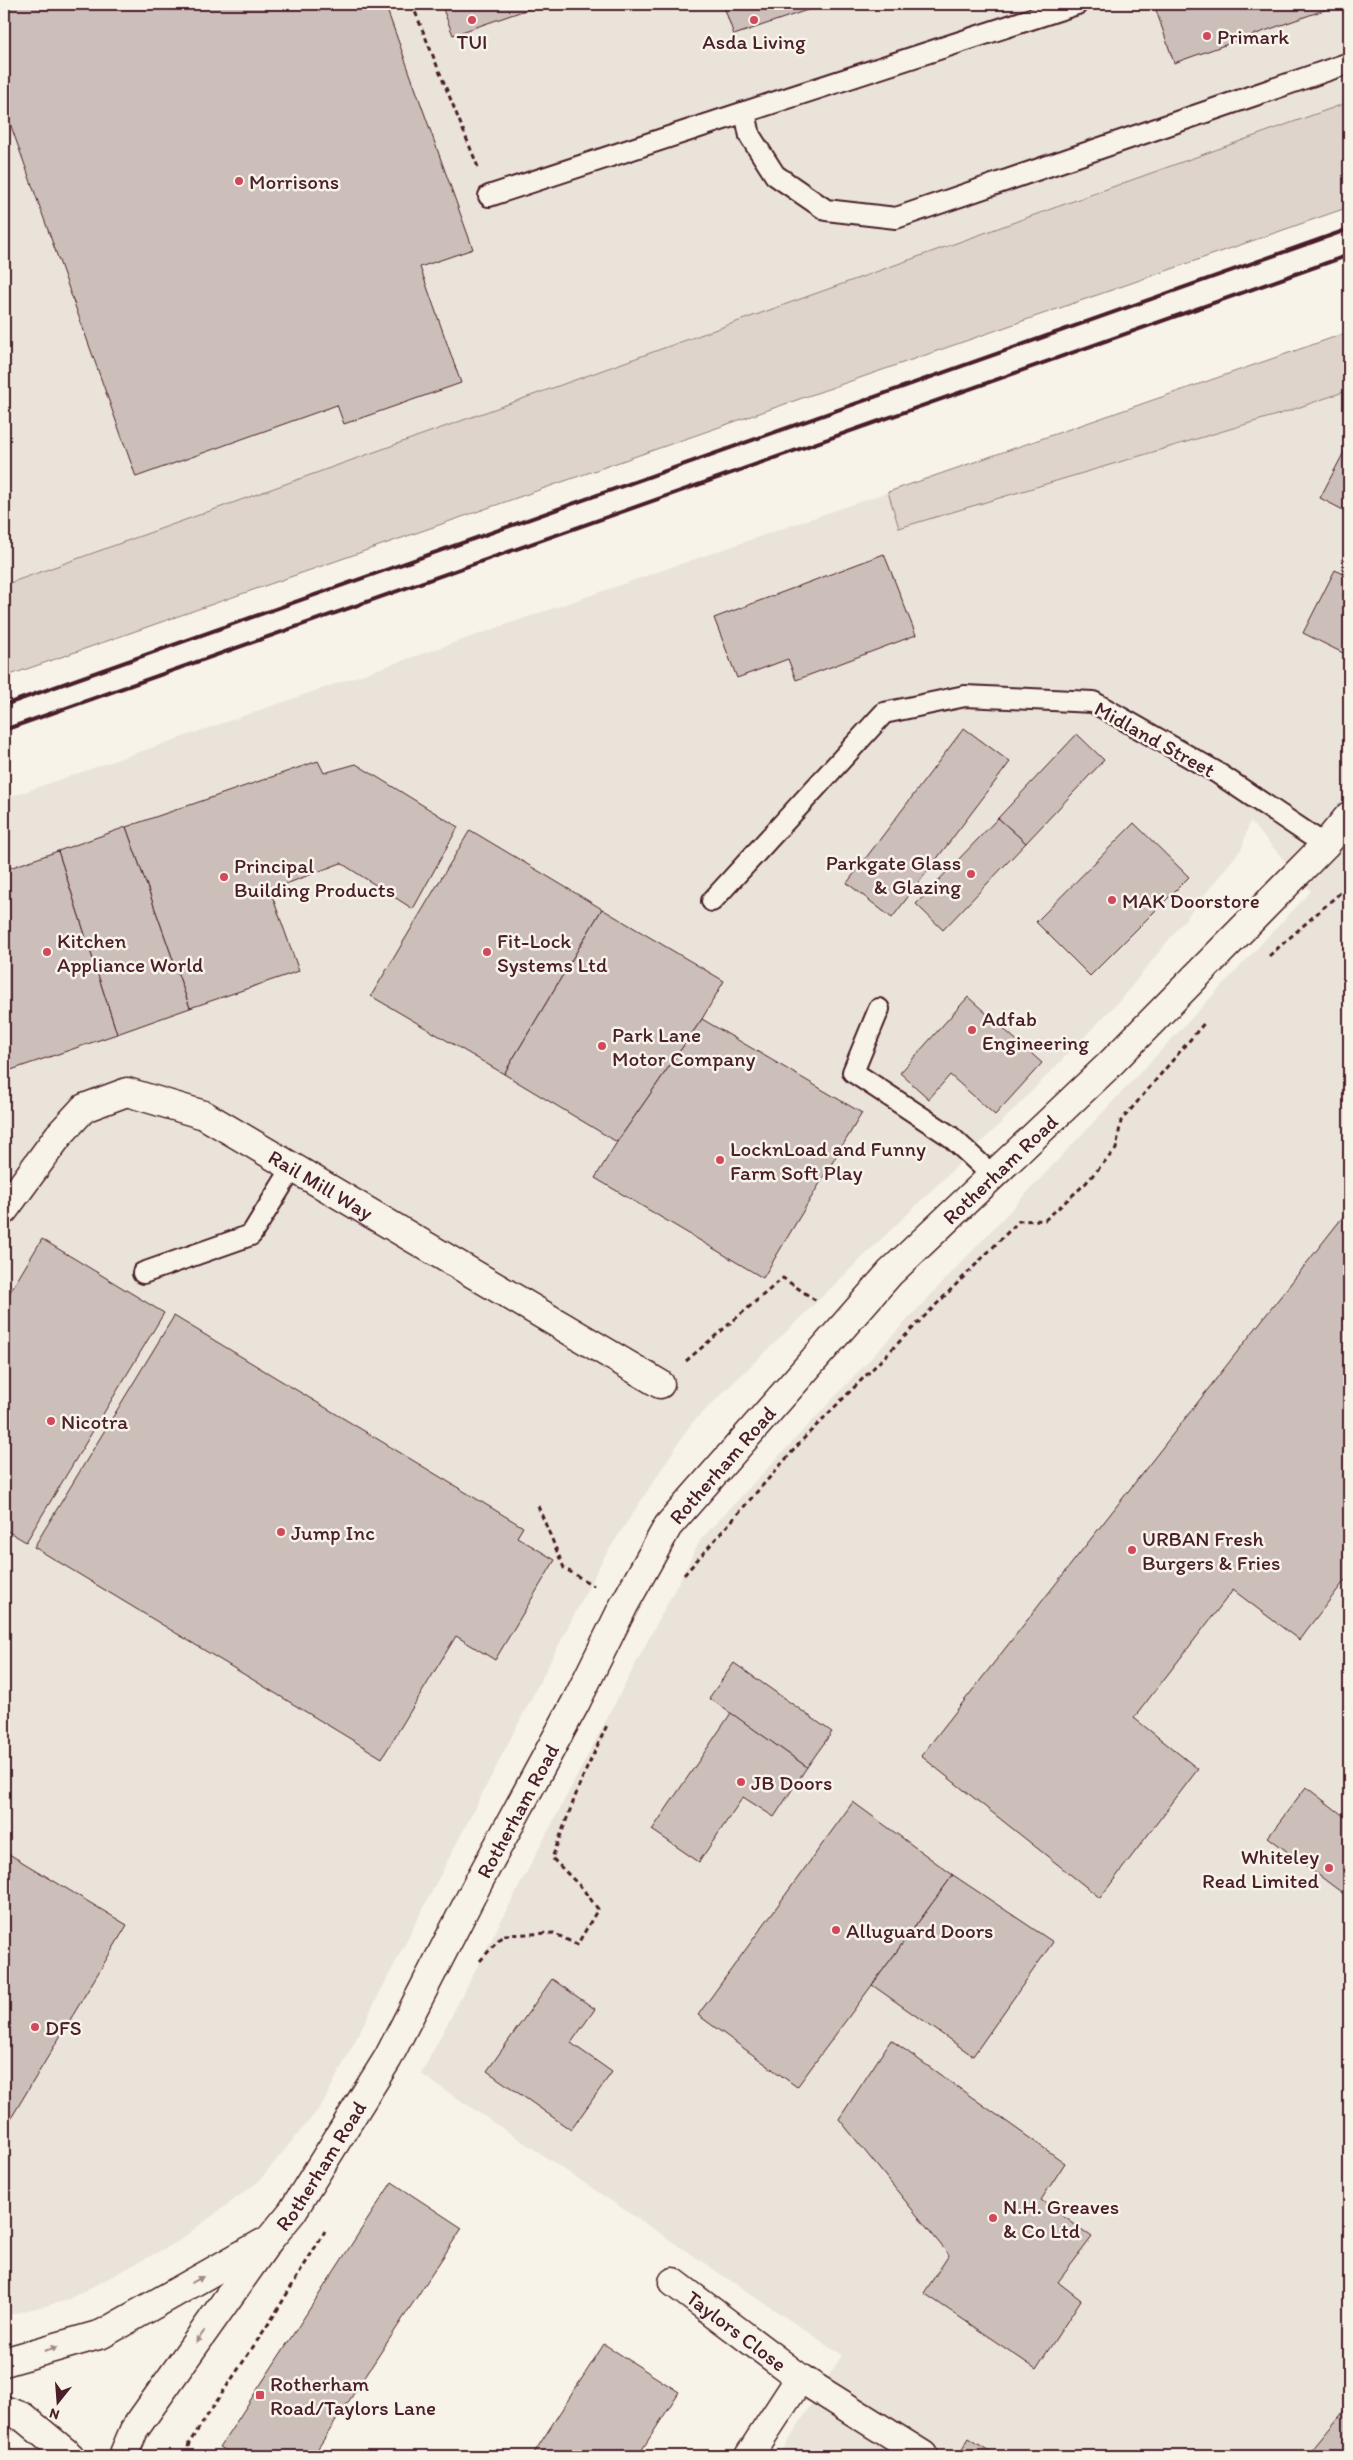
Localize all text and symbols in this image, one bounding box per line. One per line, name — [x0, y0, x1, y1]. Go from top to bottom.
marker: TUI — [466, 14, 478, 26]
marker: Asda Living — [748, 14, 760, 26]
place label: Primark — [1217, 24, 1289, 49]
place label: TUI — [456, 29, 488, 54]
place label: Asda Living — [702, 29, 806, 54]
marker: Primark — [1201, 30, 1213, 42]
place label: Morrisons — [249, 169, 339, 194]
marker: Morrisons — [233, 175, 245, 187]
street label: Midland Street — [1090, 696, 1220, 782]
place label: Parkgate Glass & Glazing — [826, 850, 961, 899]
place label: Principal Building Products — [234, 853, 395, 902]
marker: Parkgate Glass & Glazing — [965, 868, 977, 880]
marker: Principal Building Products — [218, 871, 230, 883]
place label: MAK Doorstore — [1122, 888, 1260, 913]
marker: MAK Doorstore — [1106, 894, 1118, 906]
place label: Kitchen Appliance World — [57, 928, 203, 977]
place label: Fit-Lock Systems Ltd — [497, 928, 608, 977]
marker: Kitchen Appliance World — [41, 946, 53, 958]
marker: Fit-Lock Systems Ltd — [481, 946, 493, 958]
place label: Adfab Engineering — [982, 1006, 1089, 1055]
place label: Park Lane Motor Company — [612, 1022, 755, 1071]
marker: Adfab Engineering — [966, 1024, 978, 1036]
marker: Park Lane Motor Company — [596, 1040, 608, 1052]
street label: Rotherham Road — [937, 1108, 1063, 1229]
place label: LocknLoad and Funny Farm Soft Play — [730, 1136, 926, 1185]
street label: Rail Mill Way — [264, 1144, 378, 1225]
marker: LocknLoad and Funny Farm Soft Play — [714, 1154, 726, 1166]
street label: Rotherham Road — [663, 1400, 781, 1529]
place label: Nicotra — [61, 1409, 128, 1434]
marker: Nicotra — [45, 1415, 57, 1427]
place label: Jump Inc — [291, 1520, 375, 1545]
marker: Jump Inc — [275, 1526, 287, 1538]
place label: URBAN Fresh Burgers & Fries — [1142, 1526, 1280, 1575]
marker: URBAN Fresh Burgers & Fries — [1126, 1544, 1138, 1556]
street label: Rotherham Road — [471, 1739, 564, 1882]
place label: JB Doors — [751, 1770, 832, 1795]
marker: JB Doors — [735, 1776, 747, 1788]
place label: Whiteley Read Limited — [1202, 1844, 1319, 1893]
marker: Whiteley Read Limited — [1323, 1862, 1335, 1874]
place label: Alluguard Doors — [846, 1918, 993, 1943]
marker: Alluguard Doors — [830, 1924, 842, 1936]
place label: DFS — [45, 2015, 82, 2040]
marker: DFS — [29, 2021, 41, 2033]
street label: Rotherham Road — [270, 2095, 371, 2235]
place label: N.H. Greaves & Co Ltd — [1003, 2194, 1119, 2243]
marker: N.H. Greaves & Co Ltd — [987, 2212, 999, 2224]
one-way arrow — [190, 2276, 204, 2285]
street label: Taylors Close — [682, 2284, 792, 2376]
one-way arrow — [195, 2330, 205, 2344]
one-way arrow — [43, 2344, 58, 2352]
place label: Rotherham Road/Taylors Lane — [270, 2371, 436, 2420]
north arrow — [32, 2378, 82, 2428]
marker: Rotherham Road/Taylors Lane — [254, 2389, 266, 2401]
text: N — [47, 2404, 61, 2423]

